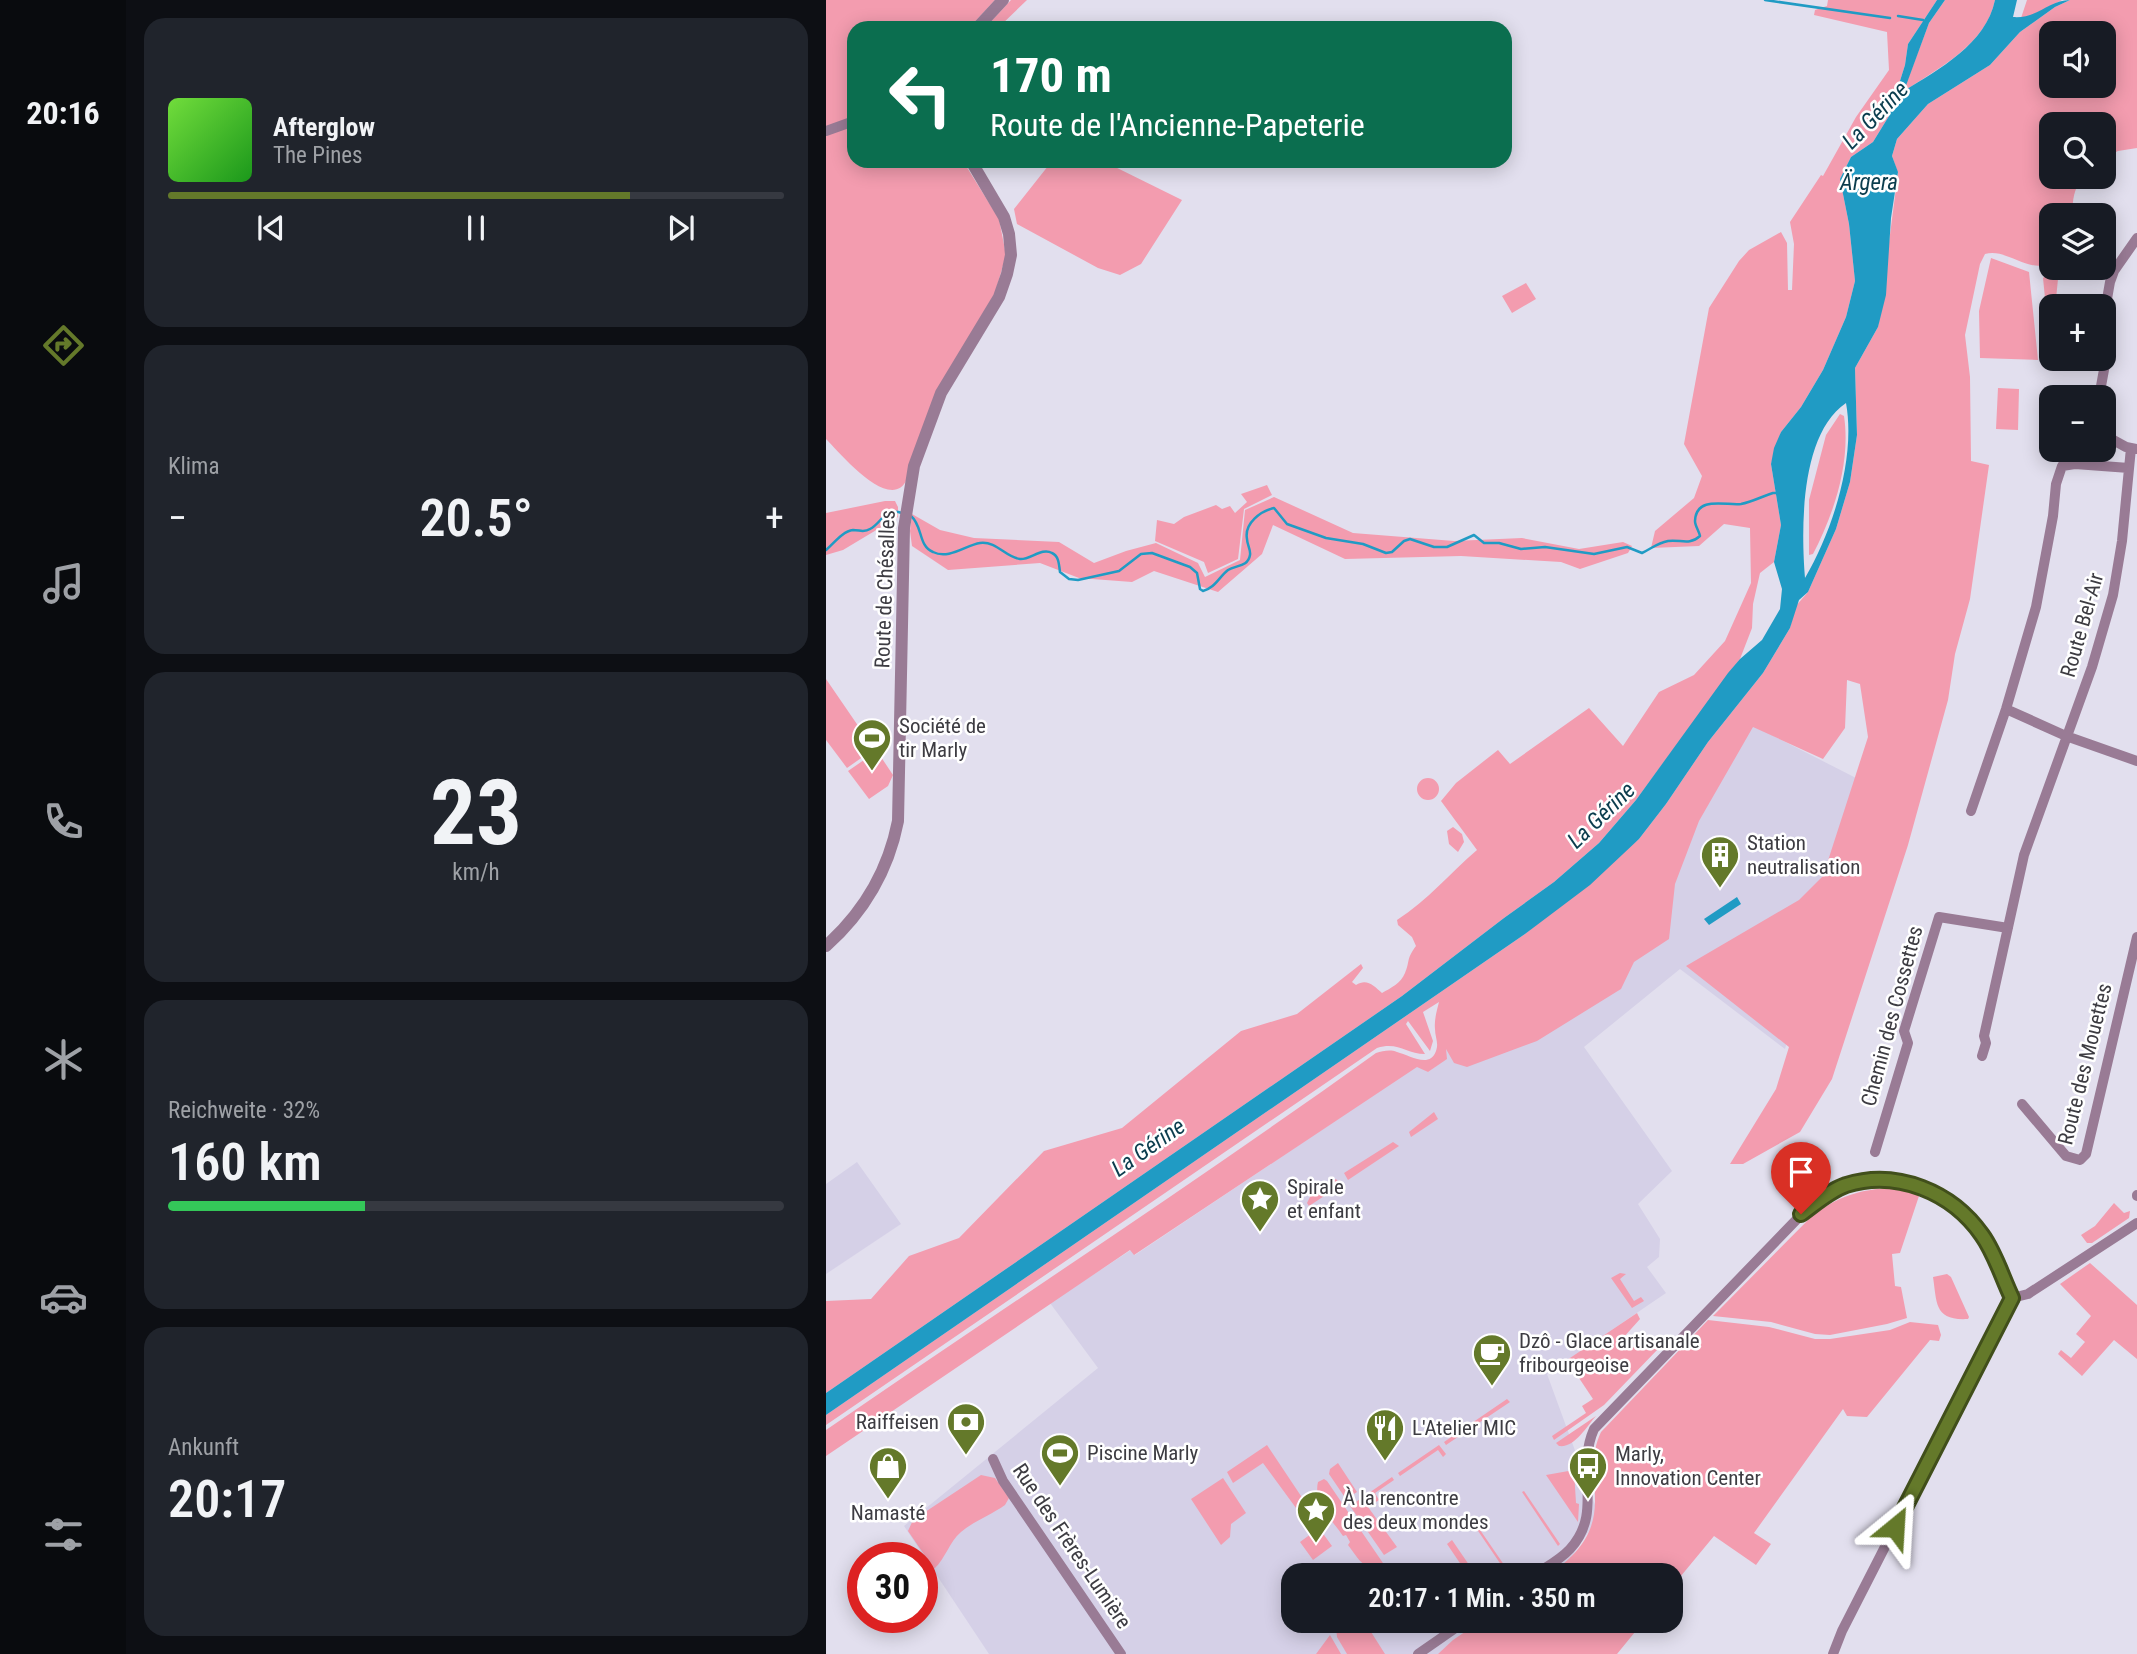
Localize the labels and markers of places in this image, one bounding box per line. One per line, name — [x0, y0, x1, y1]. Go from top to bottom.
place label: Société de tir Marly — [899, 714, 986, 762]
sports icon: Société de tir Marly — [851, 717, 893, 772]
place label: Station neutralisation — [1747, 831, 1860, 879]
building icon: Station neutralisation — [1699, 834, 1741, 889]
pin — [1771, 1142, 1831, 1214]
place label: Spirale et enfant — [1287, 1175, 1361, 1223]
place icon: Spirale et enfant — [1239, 1178, 1281, 1233]
place label: Dzô - Glace artisanale fribourgeoise — [1519, 1329, 1700, 1377]
cafe icon: Dzô - Glace artisanale fribourgeoise — [1471, 1332, 1513, 1387]
bank icon: Raiffeisen — [945, 1401, 987, 1456]
restaurant icon: L'Atelier MIC — [1364, 1407, 1406, 1462]
place label: Raiffeisen — [856, 1410, 939, 1434]
place label: L'Atelier MIC — [1412, 1416, 1516, 1440]
sports icon: Piscine Marly — [1039, 1432, 1081, 1487]
place label: Piscine Marly — [1087, 1441, 1199, 1465]
place label: Marly, Innovation Center — [1615, 1442, 1761, 1490]
shop icon: Namasté — [867, 1445, 909, 1500]
bus stop icon: Marly, Innovation Center — [1567, 1445, 1609, 1500]
place label: À la rencontre des deux mondes — [1343, 1486, 1488, 1534]
place icon: À la rencontre des deux mondes — [1295, 1489, 1337, 1544]
place label: Namasté — [851, 1501, 925, 1525]

